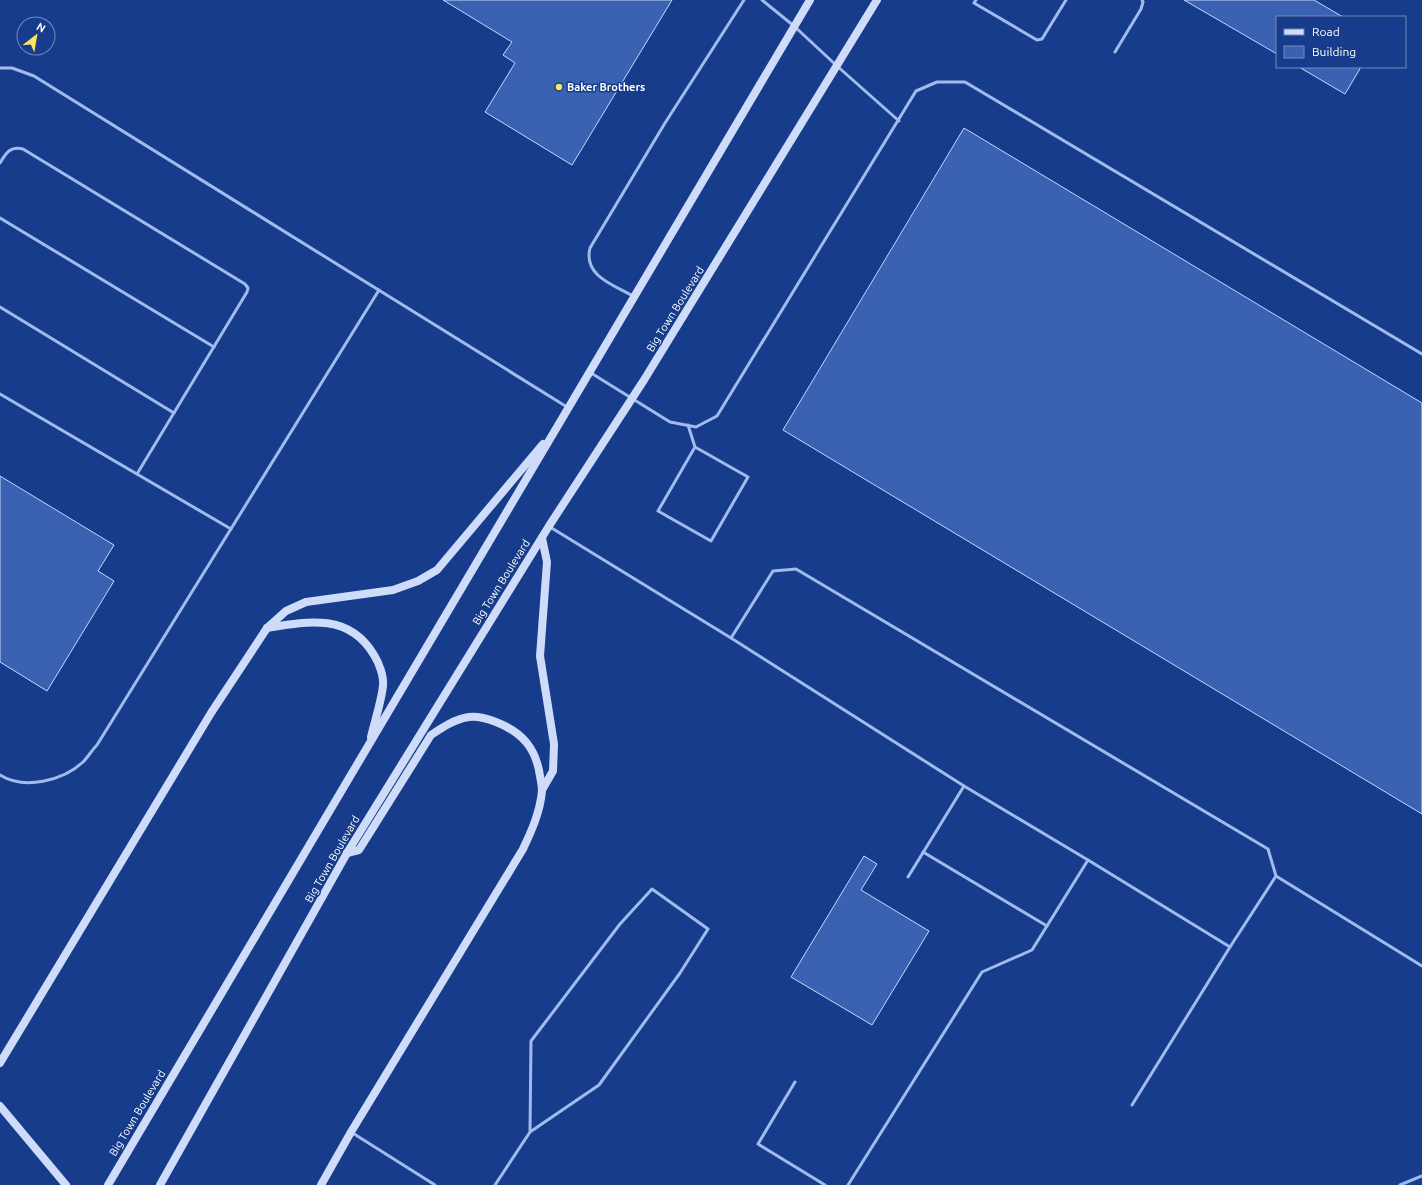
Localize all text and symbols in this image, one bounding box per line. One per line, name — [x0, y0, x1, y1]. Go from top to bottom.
north arrow — [16, 16, 56, 56]
legend — [1276, 16, 1406, 68]
text: N — [35, 20, 48, 35]
text: Road — [1312, 25, 1340, 38]
text: Building — [1312, 45, 1356, 58]
place label: Baker Brothers — [567, 81, 645, 93]
marker: Baker Brothers — [554, 82, 564, 92]
street label: Big Town Boulevard — [644, 264, 706, 354]
street label: Big Town Boulevard — [470, 537, 532, 627]
street label: Big Town Boulevard — [302, 814, 362, 904]
street label: Big Town Boulevard — [107, 1068, 167, 1158]

